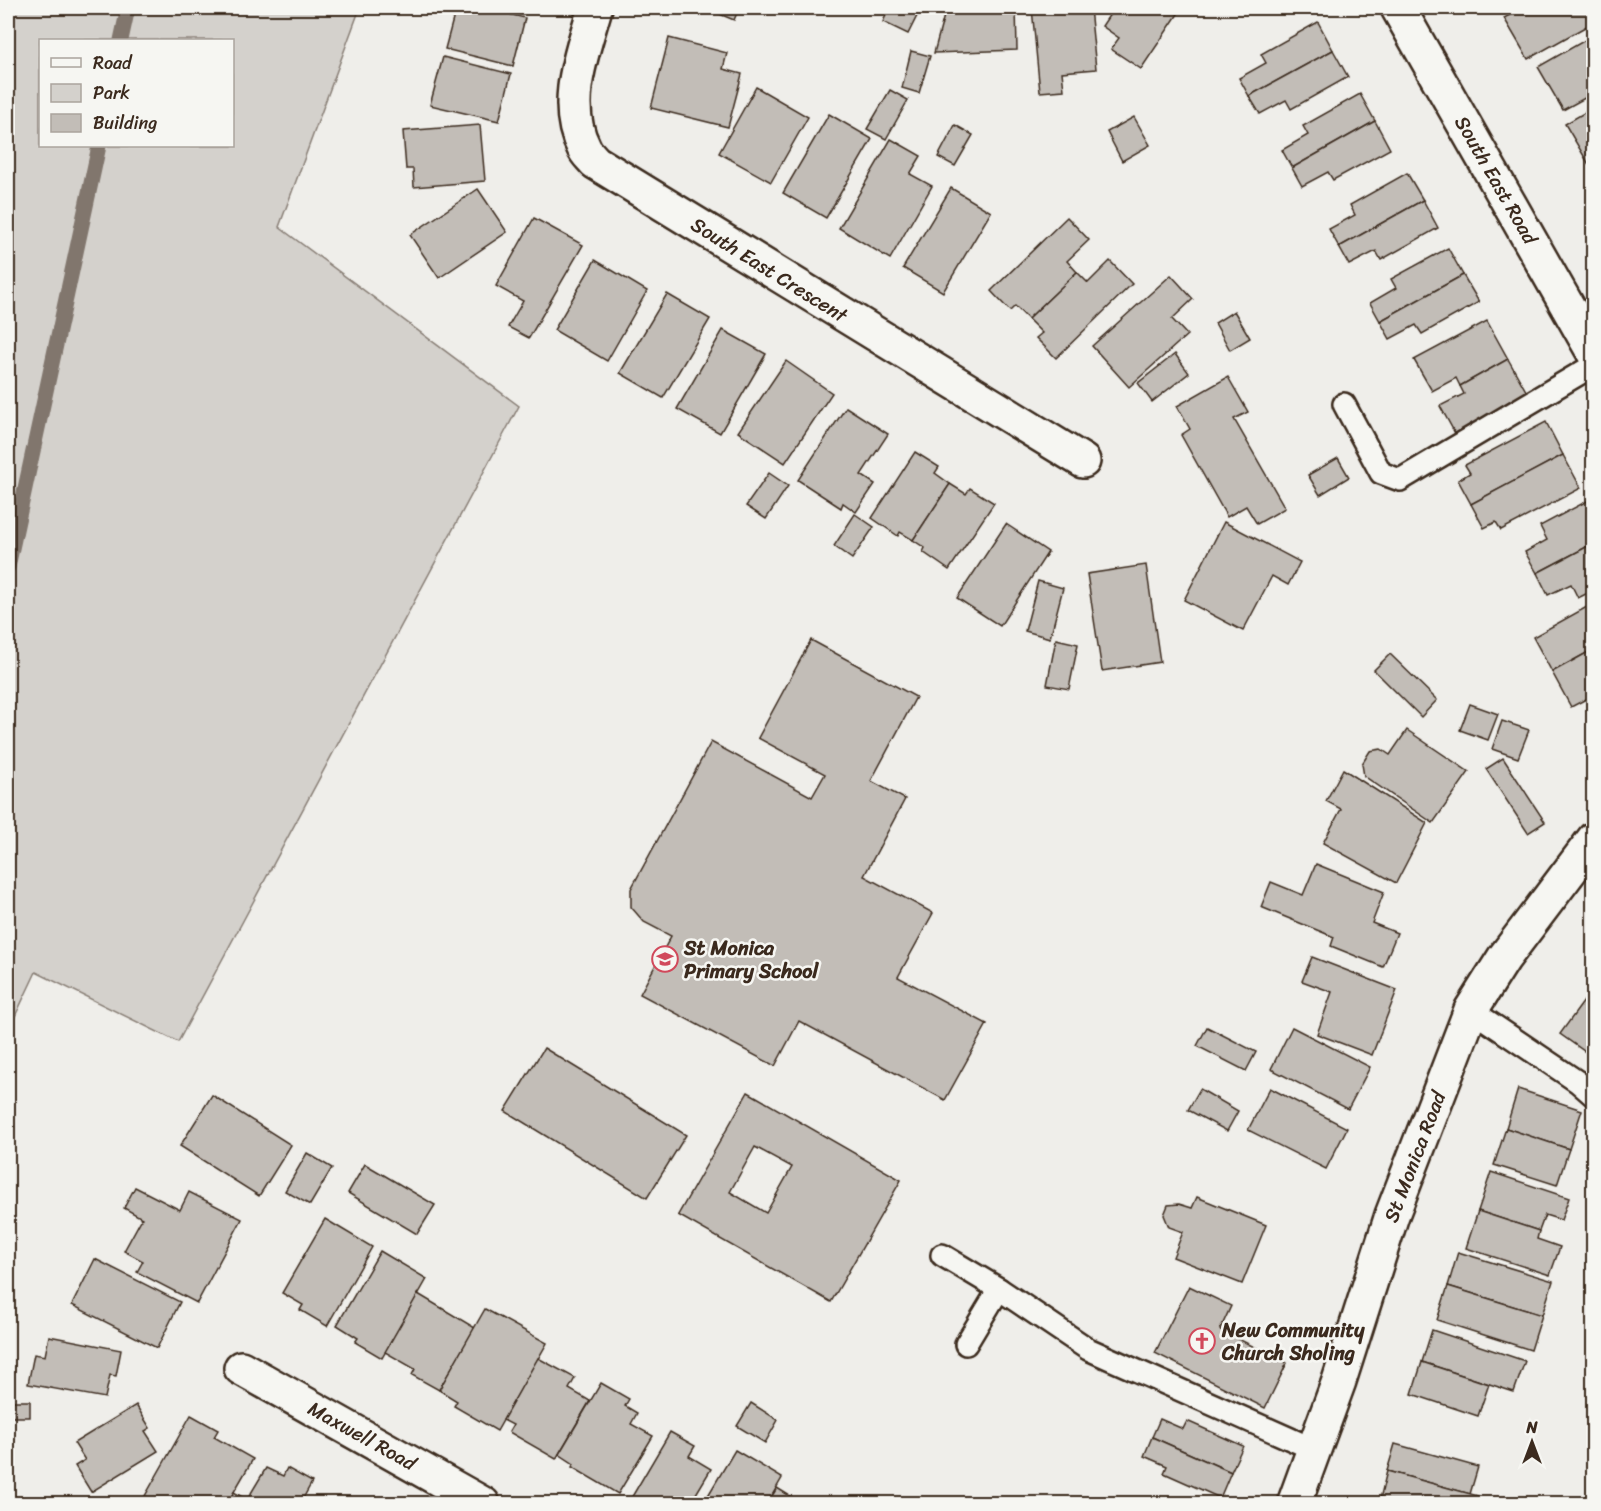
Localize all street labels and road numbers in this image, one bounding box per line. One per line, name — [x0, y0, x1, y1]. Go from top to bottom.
street label: South East Road — [1445, 109, 1548, 252]
street label: South East Crescent — [684, 208, 855, 333]
street label: St Monica Road — [1374, 1085, 1457, 1228]
street label: Maxwell Road — [301, 1392, 424, 1481]

